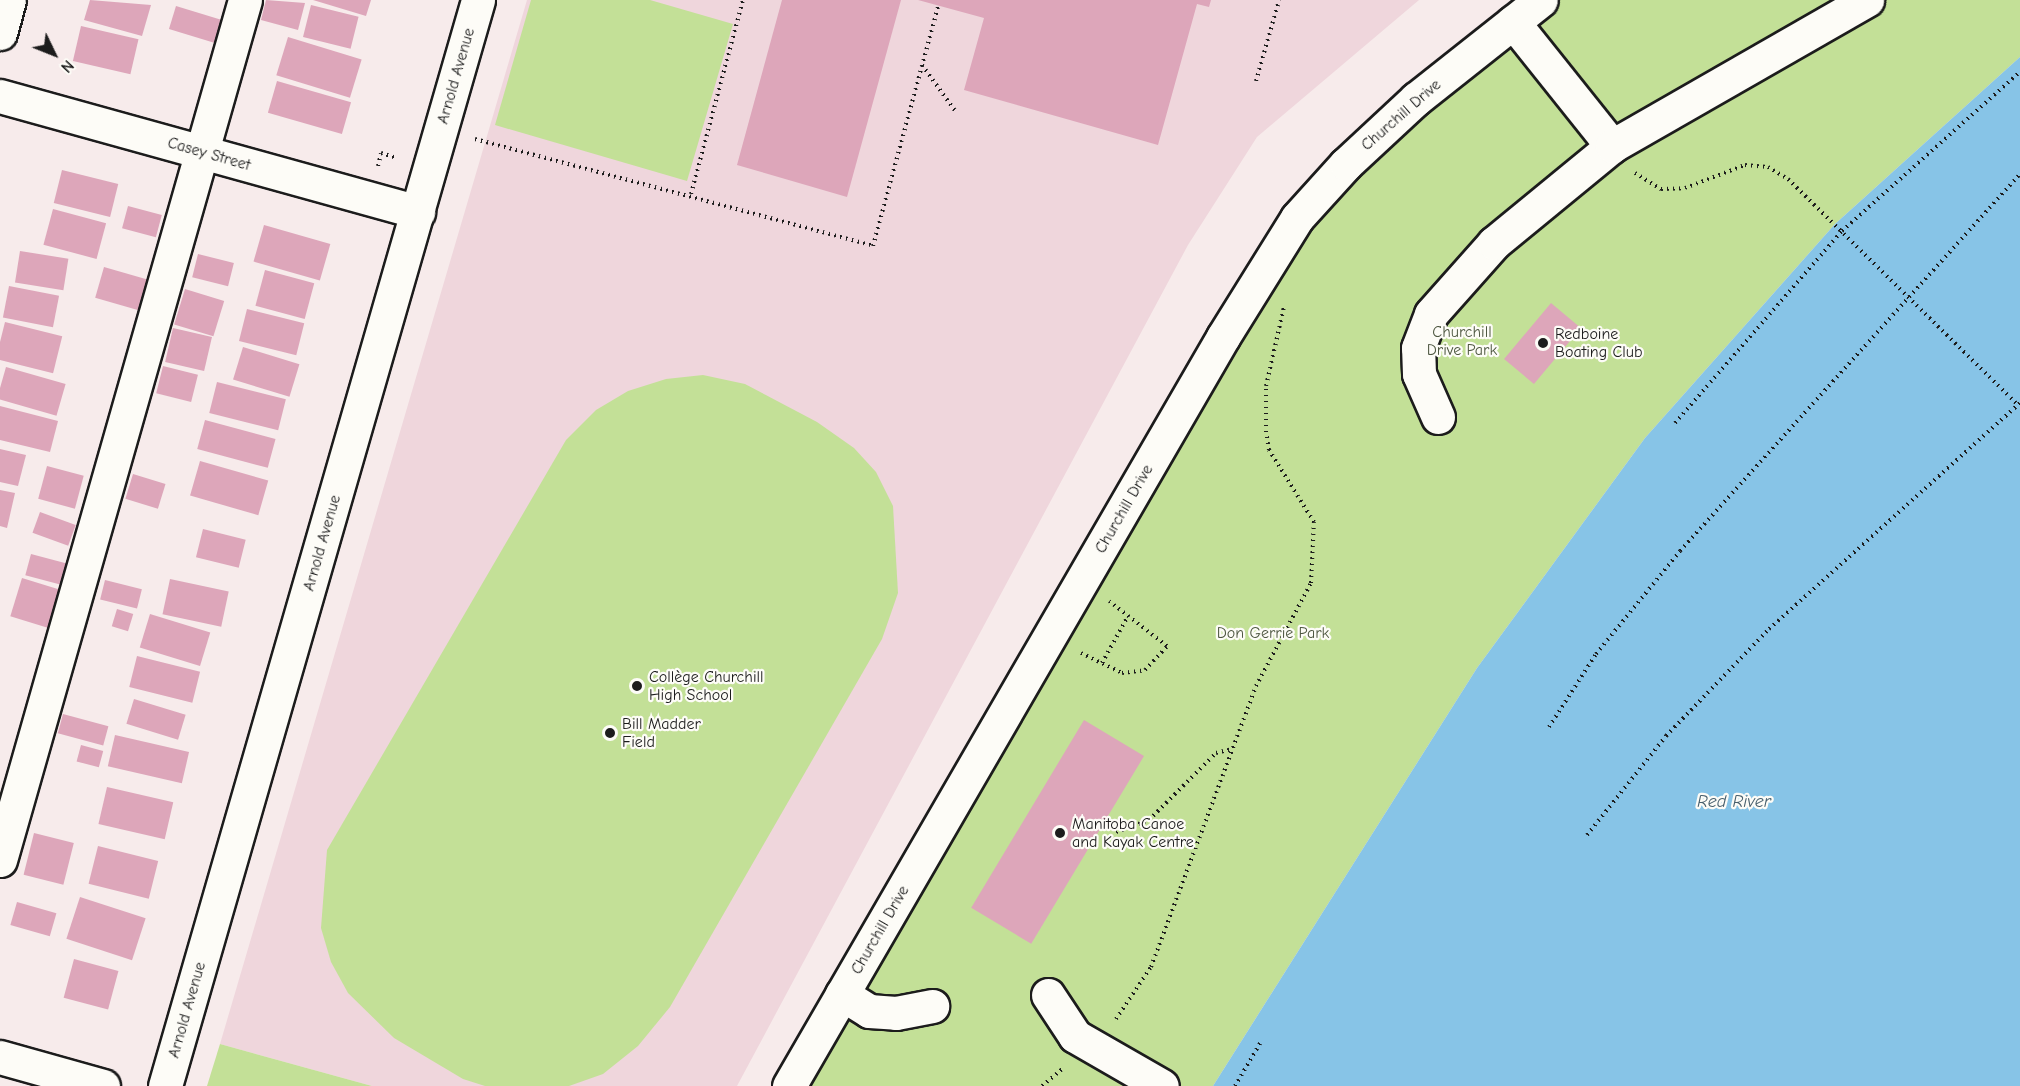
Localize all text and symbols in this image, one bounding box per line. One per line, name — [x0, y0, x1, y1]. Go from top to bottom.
north arrow — [24, 24, 84, 84]
street label: Arnold Avenue — [433, 26, 479, 126]
text: N — [57, 56, 77, 76]
street label: Churchill Drive — [1357, 75, 1445, 155]
street label: Casey Street — [165, 133, 253, 175]
park label: Churchill Drive Park — [1427, 322, 1497, 360]
place label: Redboine Boating Club — [1555, 324, 1643, 362]
marker: Redboine Boating Club — [1536, 336, 1550, 350]
street label: Churchill Drive — [1091, 461, 1157, 557]
street label: Arnold Avenue — [299, 493, 345, 593]
park label: Don Gerrie Park — [1217, 623, 1329, 643]
place label: Collège Churchill High School — [649, 667, 764, 705]
marker: Collège Churchill High School — [630, 679, 644, 693]
place label: Bill Madder Field — [622, 714, 701, 752]
marker: Bill Madder Field — [603, 726, 617, 740]
water label: Red River — [1697, 791, 1771, 813]
place label: Manitoba Canoe and Kayak Centre — [1072, 814, 1194, 852]
marker: Manitoba Canoe and Kayak Centre — [1053, 826, 1067, 840]
street label: Churchill Drive — [847, 882, 913, 978]
street label: Arnold Avenue — [164, 960, 210, 1060]

